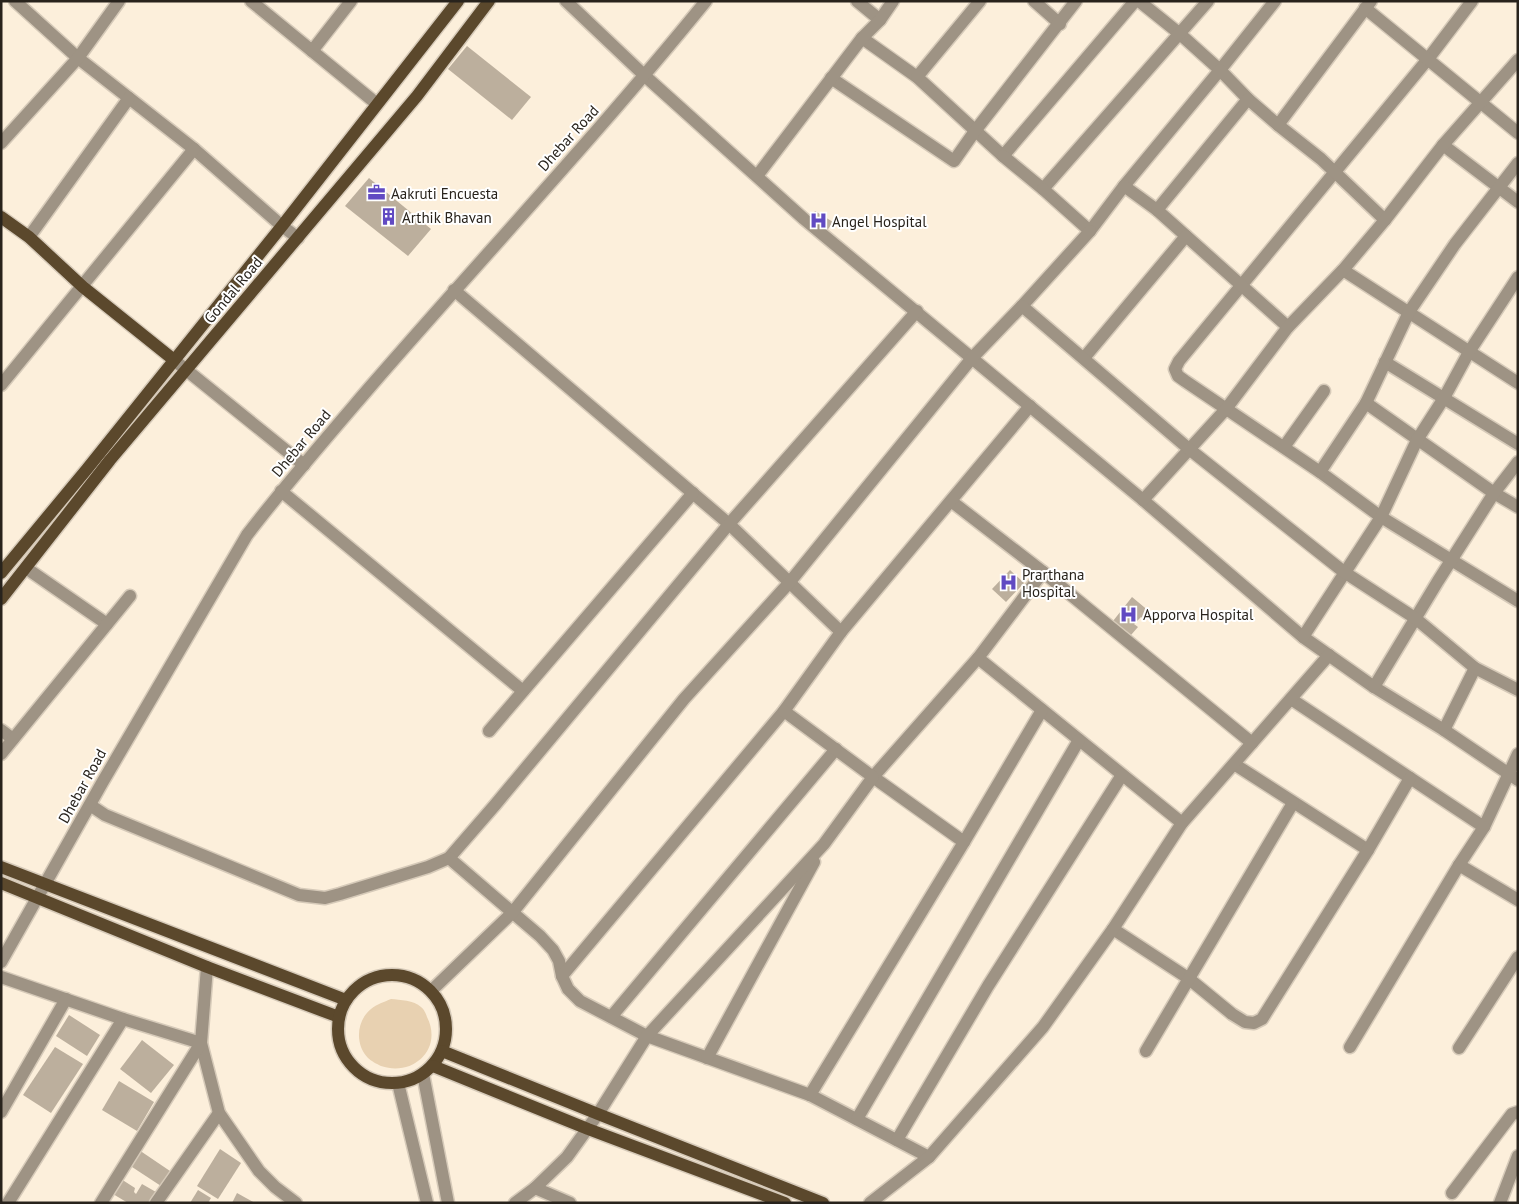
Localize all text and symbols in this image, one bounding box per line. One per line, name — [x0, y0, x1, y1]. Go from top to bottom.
street label: Dhebar Road — [533, 101, 603, 175]
office icon: Aakruti Encuesta — [367, 183, 387, 203]
place label: Aakruti Encuesta — [391, 184, 498, 203]
building icon: Arthik Bhavan — [378, 207, 398, 227]
place label: Arthik Bhavan — [402, 208, 492, 227]
hospital icon: Angel Hospital — [808, 211, 828, 231]
place label: Angel Hospital — [832, 212, 927, 231]
street label: Gondal Road — [200, 253, 266, 327]
street label: Dhebar Road — [267, 405, 335, 481]
place label: Prarthana Hospital — [1022, 565, 1084, 601]
hospital icon: Prarthana Hospital — [998, 573, 1018, 593]
hospital icon: Apporva Hospital — [1119, 604, 1139, 624]
place label: Apporva Hospital — [1143, 605, 1254, 624]
street label: Dhebar Road — [54, 746, 110, 826]

